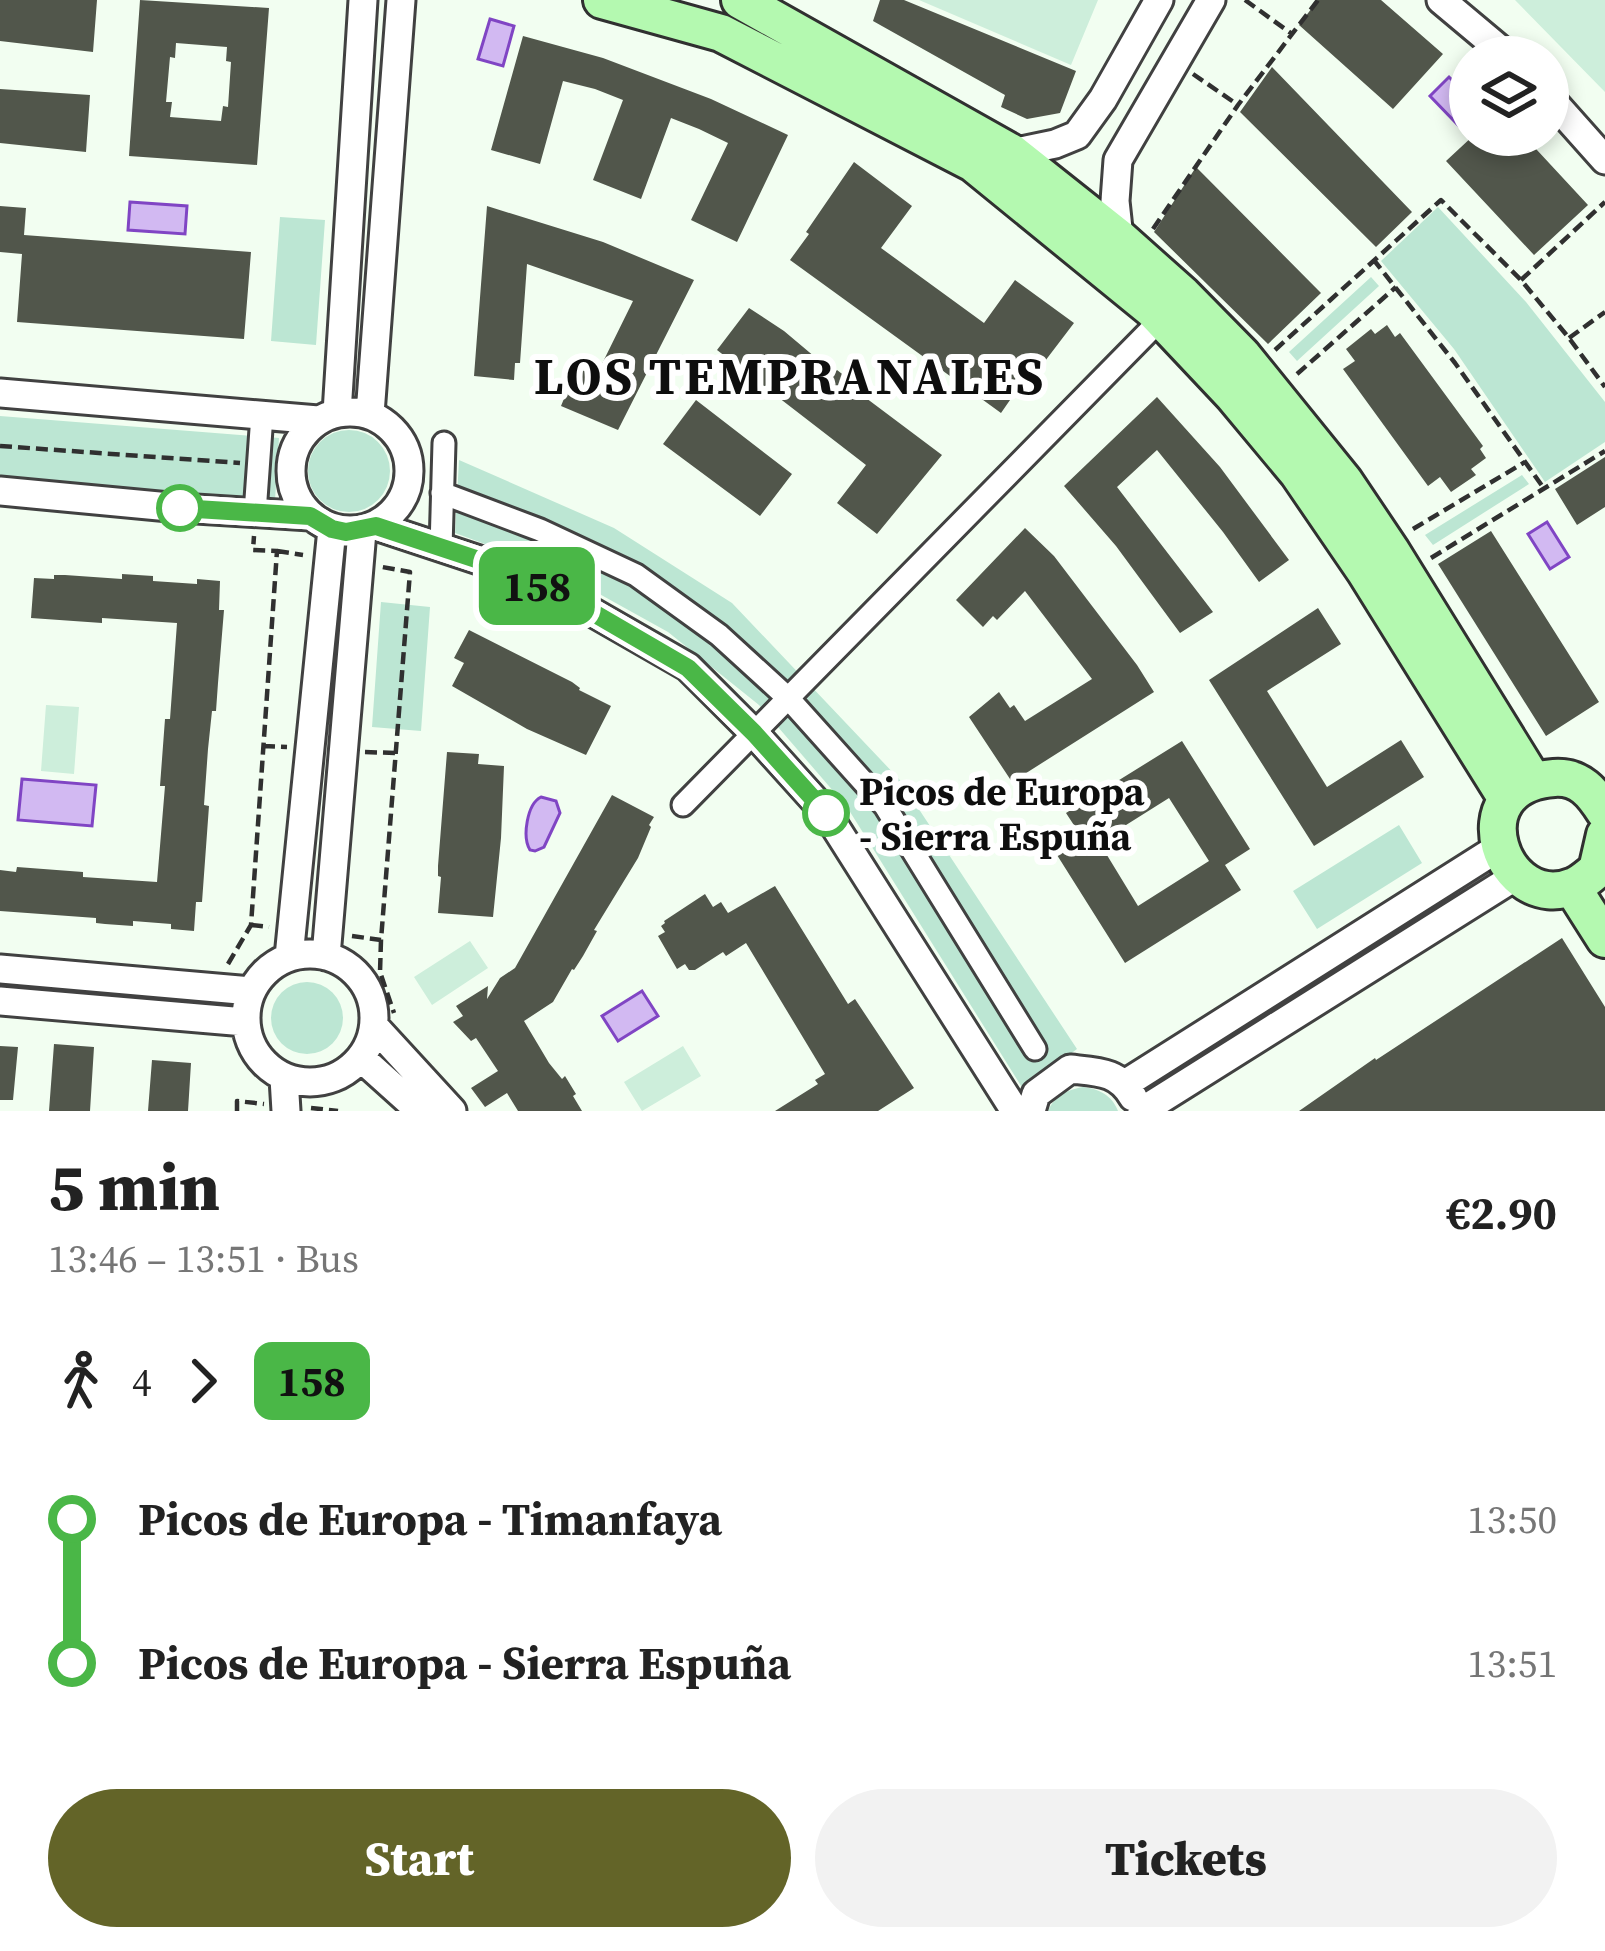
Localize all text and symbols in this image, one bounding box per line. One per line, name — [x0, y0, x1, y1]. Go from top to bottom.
map controls — [1449, 36, 1569, 156]
button: layers — [1449, 36, 1569, 156]
district label: LOS TEMPRANALES — [534, 341, 1046, 411]
unlabelled marker — [158, 486, 202, 530]
line badge: 158 — [468, 547, 606, 625]
text: 158 — [503, 557, 571, 615]
place label: Picos de Europa - Sierra Espuña — [859, 765, 1145, 863]
marker: Picos de Europa - Sierra Espuña — [804, 791, 848, 835]
text: 5 min — [48, 1142, 220, 1232]
text: €2.90 — [1446, 1182, 1557, 1244]
text: 13:46 – 13:51 · Bus — [48, 1232, 359, 1285]
icon: walk — [48, 1348, 114, 1414]
icon: forward — [170, 1348, 236, 1414]
text: 158 — [278, 1352, 346, 1410]
text: 4 — [132, 1355, 152, 1408]
text: Picos de Europa - Timanfaya — [138, 1488, 722, 1550]
text: 13:50 — [1467, 1493, 1557, 1546]
text: Picos de Europa - Sierra Espuña — [138, 1632, 791, 1694]
text: 13:51 — [1467, 1637, 1557, 1690]
button: Start — [48, 1789, 791, 1927]
button: Tickets — [815, 1789, 1557, 1927]

